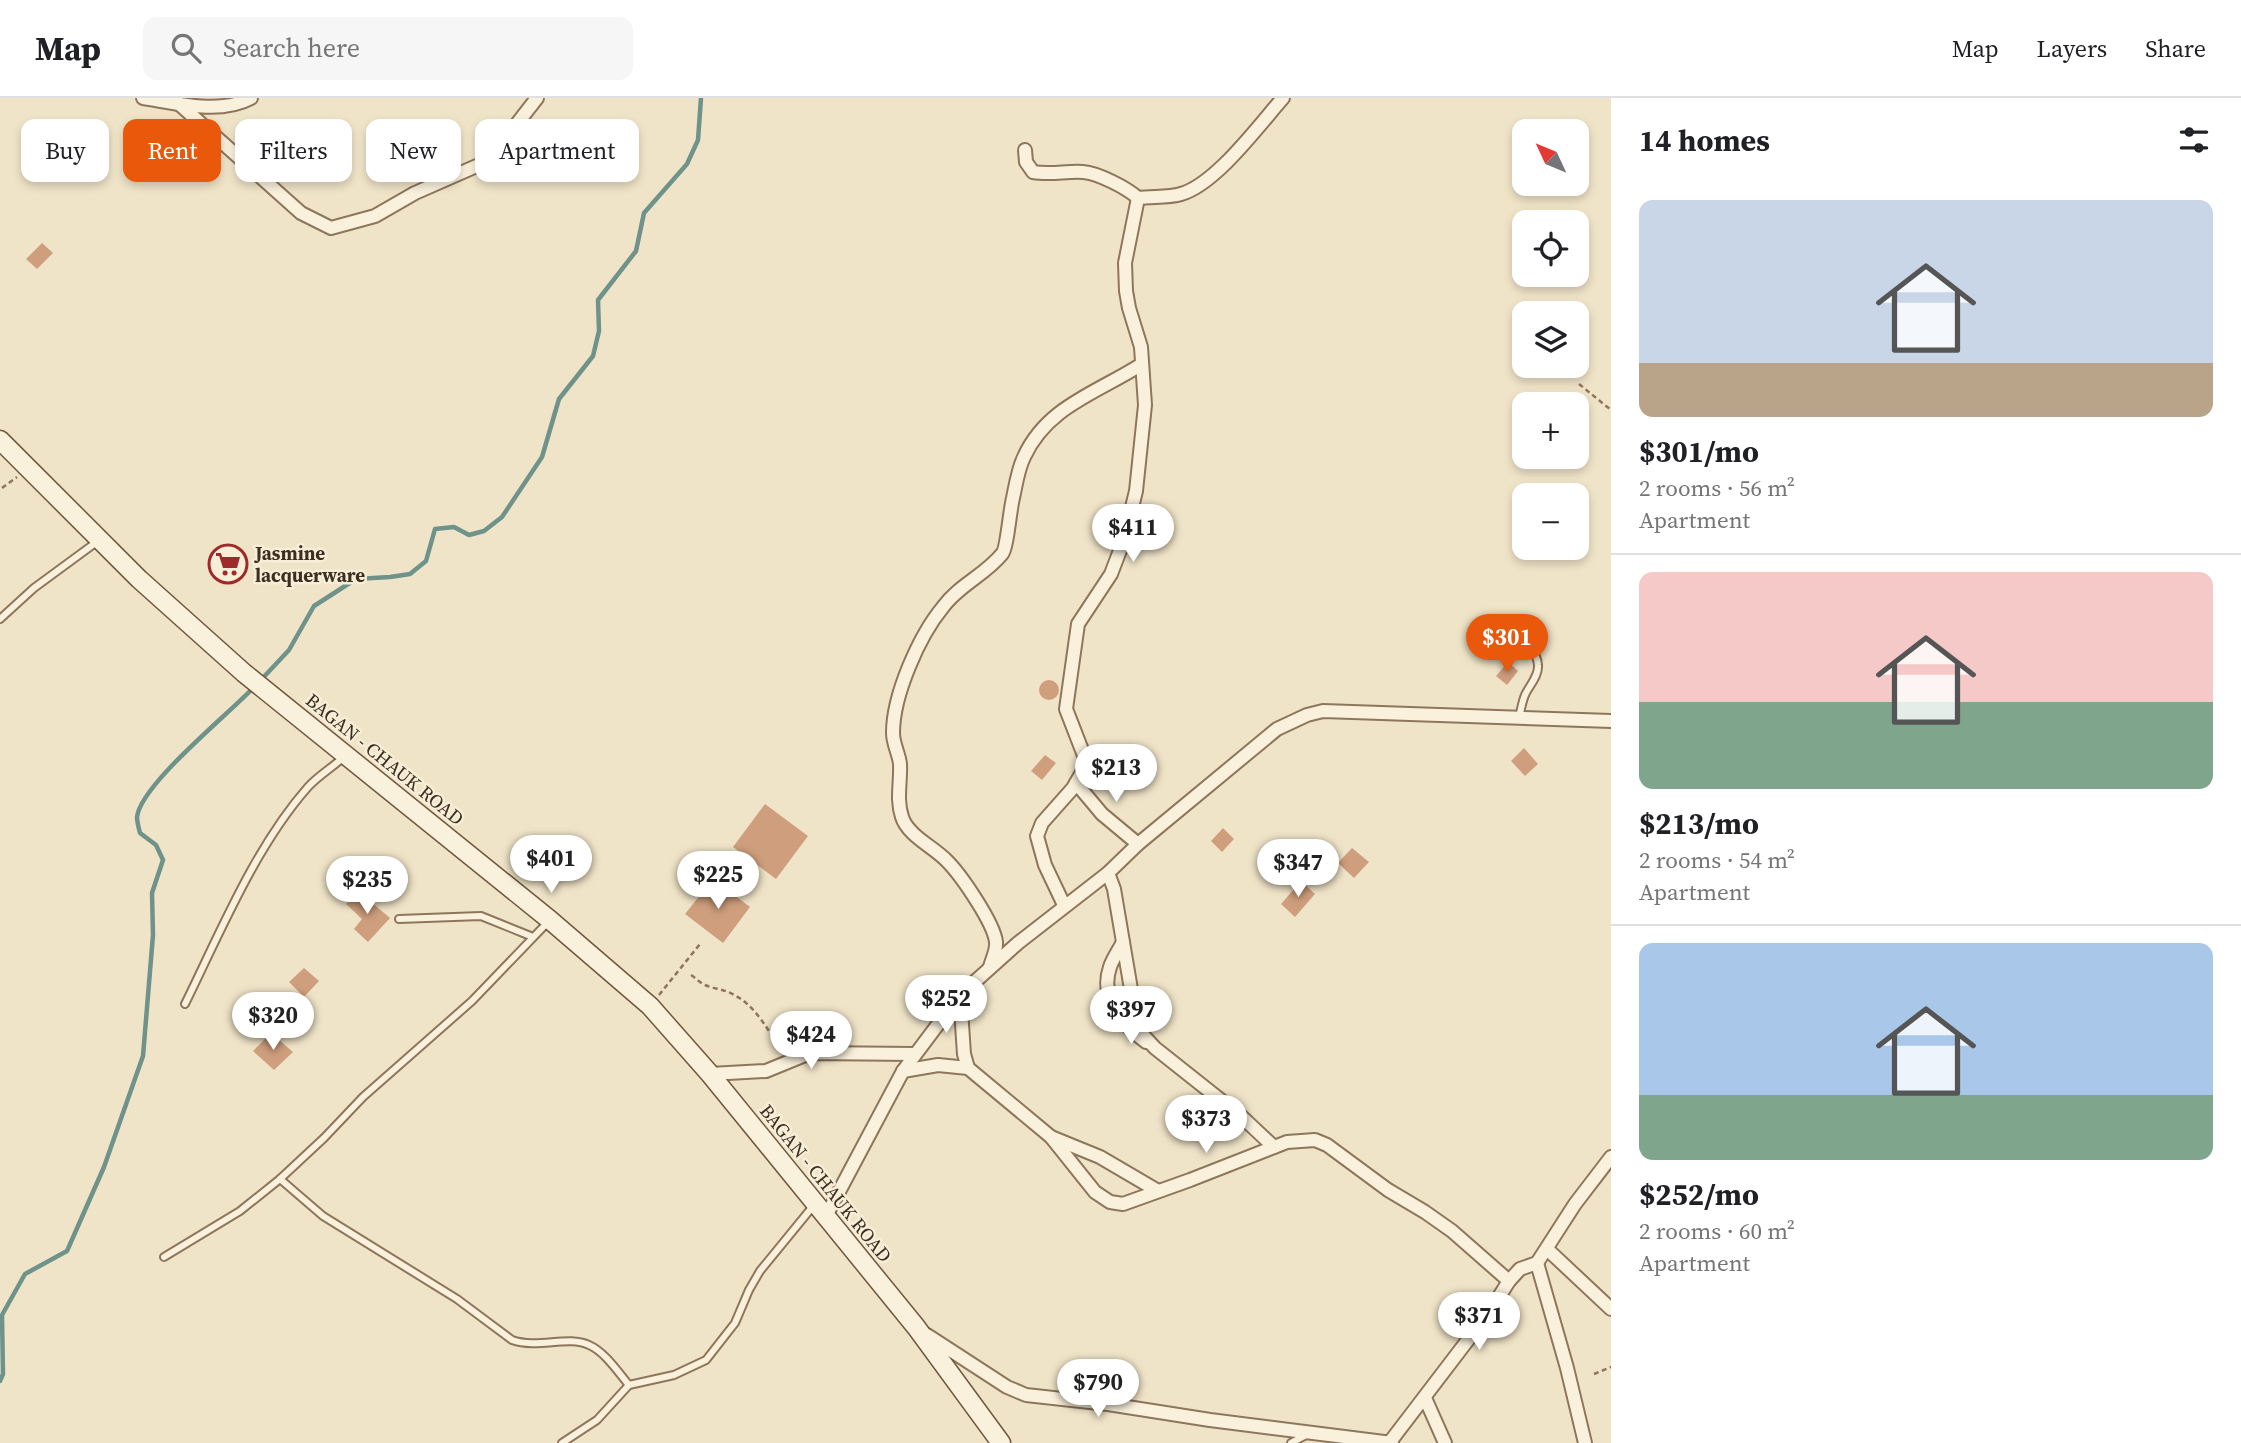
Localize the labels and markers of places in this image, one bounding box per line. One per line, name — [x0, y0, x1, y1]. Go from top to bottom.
pin: $411 — [1092, 504, 1174, 564]
place label: Jasmine lacquerware — [254, 540, 365, 588]
supermarket icon: Jasmine lacquerware — [207, 543, 249, 585]
pin: $301 — [1466, 614, 1548, 674]
pin: $213 — [1075, 744, 1157, 804]
pin: $401 — [510, 836, 592, 895]
pin: $347 — [1257, 840, 1339, 899]
pin: $225 — [677, 852, 759, 911]
pin: $235 — [326, 856, 408, 916]
pin: $252 — [905, 976, 987, 1035]
pin: $397 — [1090, 986, 1172, 1046]
pin: $320 — [232, 992, 314, 1052]
pin: $424 — [770, 1012, 852, 1071]
pin: $373 — [1165, 1096, 1247, 1155]
pin: $371 — [1438, 1292, 1520, 1352]
pin: $790 — [1057, 1360, 1139, 1419]

